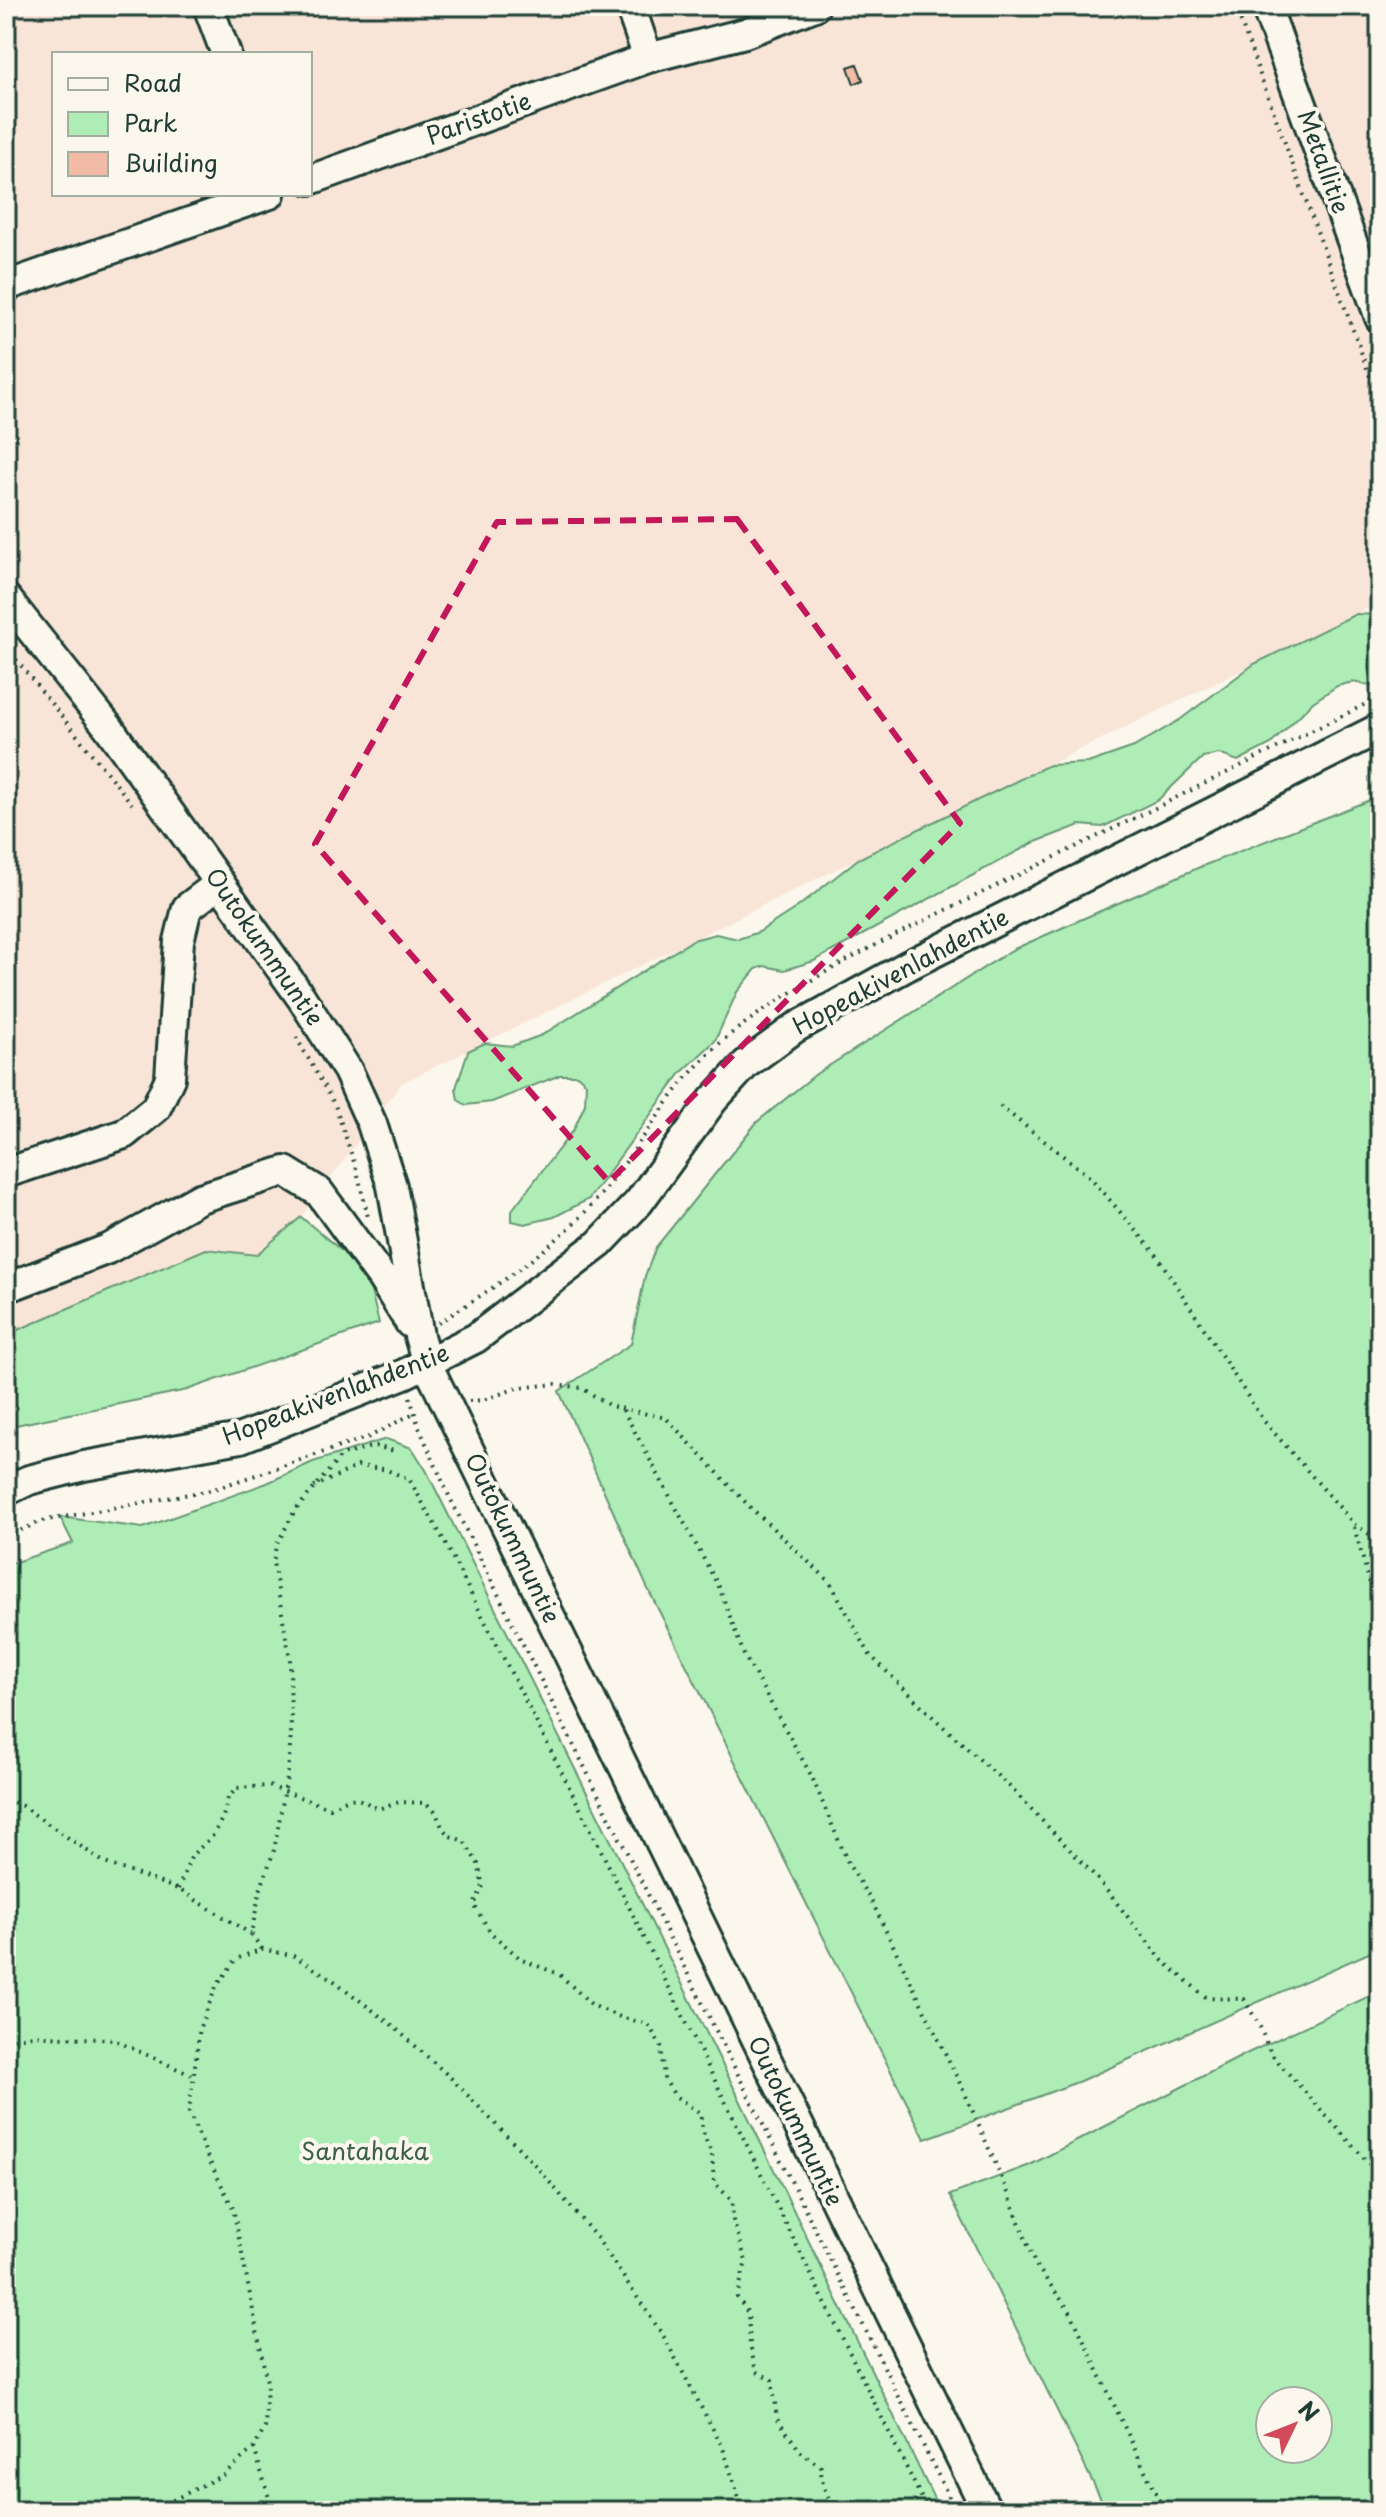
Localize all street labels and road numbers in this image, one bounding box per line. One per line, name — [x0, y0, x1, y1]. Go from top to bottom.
street label: Paristotie — [421, 82, 536, 153]
street label: Metallitie — [1290, 104, 1360, 218]
street label: Outokummuntie — [198, 860, 334, 1032]
street label: Hopeakivenlahdentie — [786, 898, 1014, 1042]
street label: Hopeakivenlahdentie — [217, 1333, 454, 1453]
street label: Outokummuntie — [457, 1446, 571, 1628]
street label: Outokummuntie — [740, 2029, 854, 2211]

